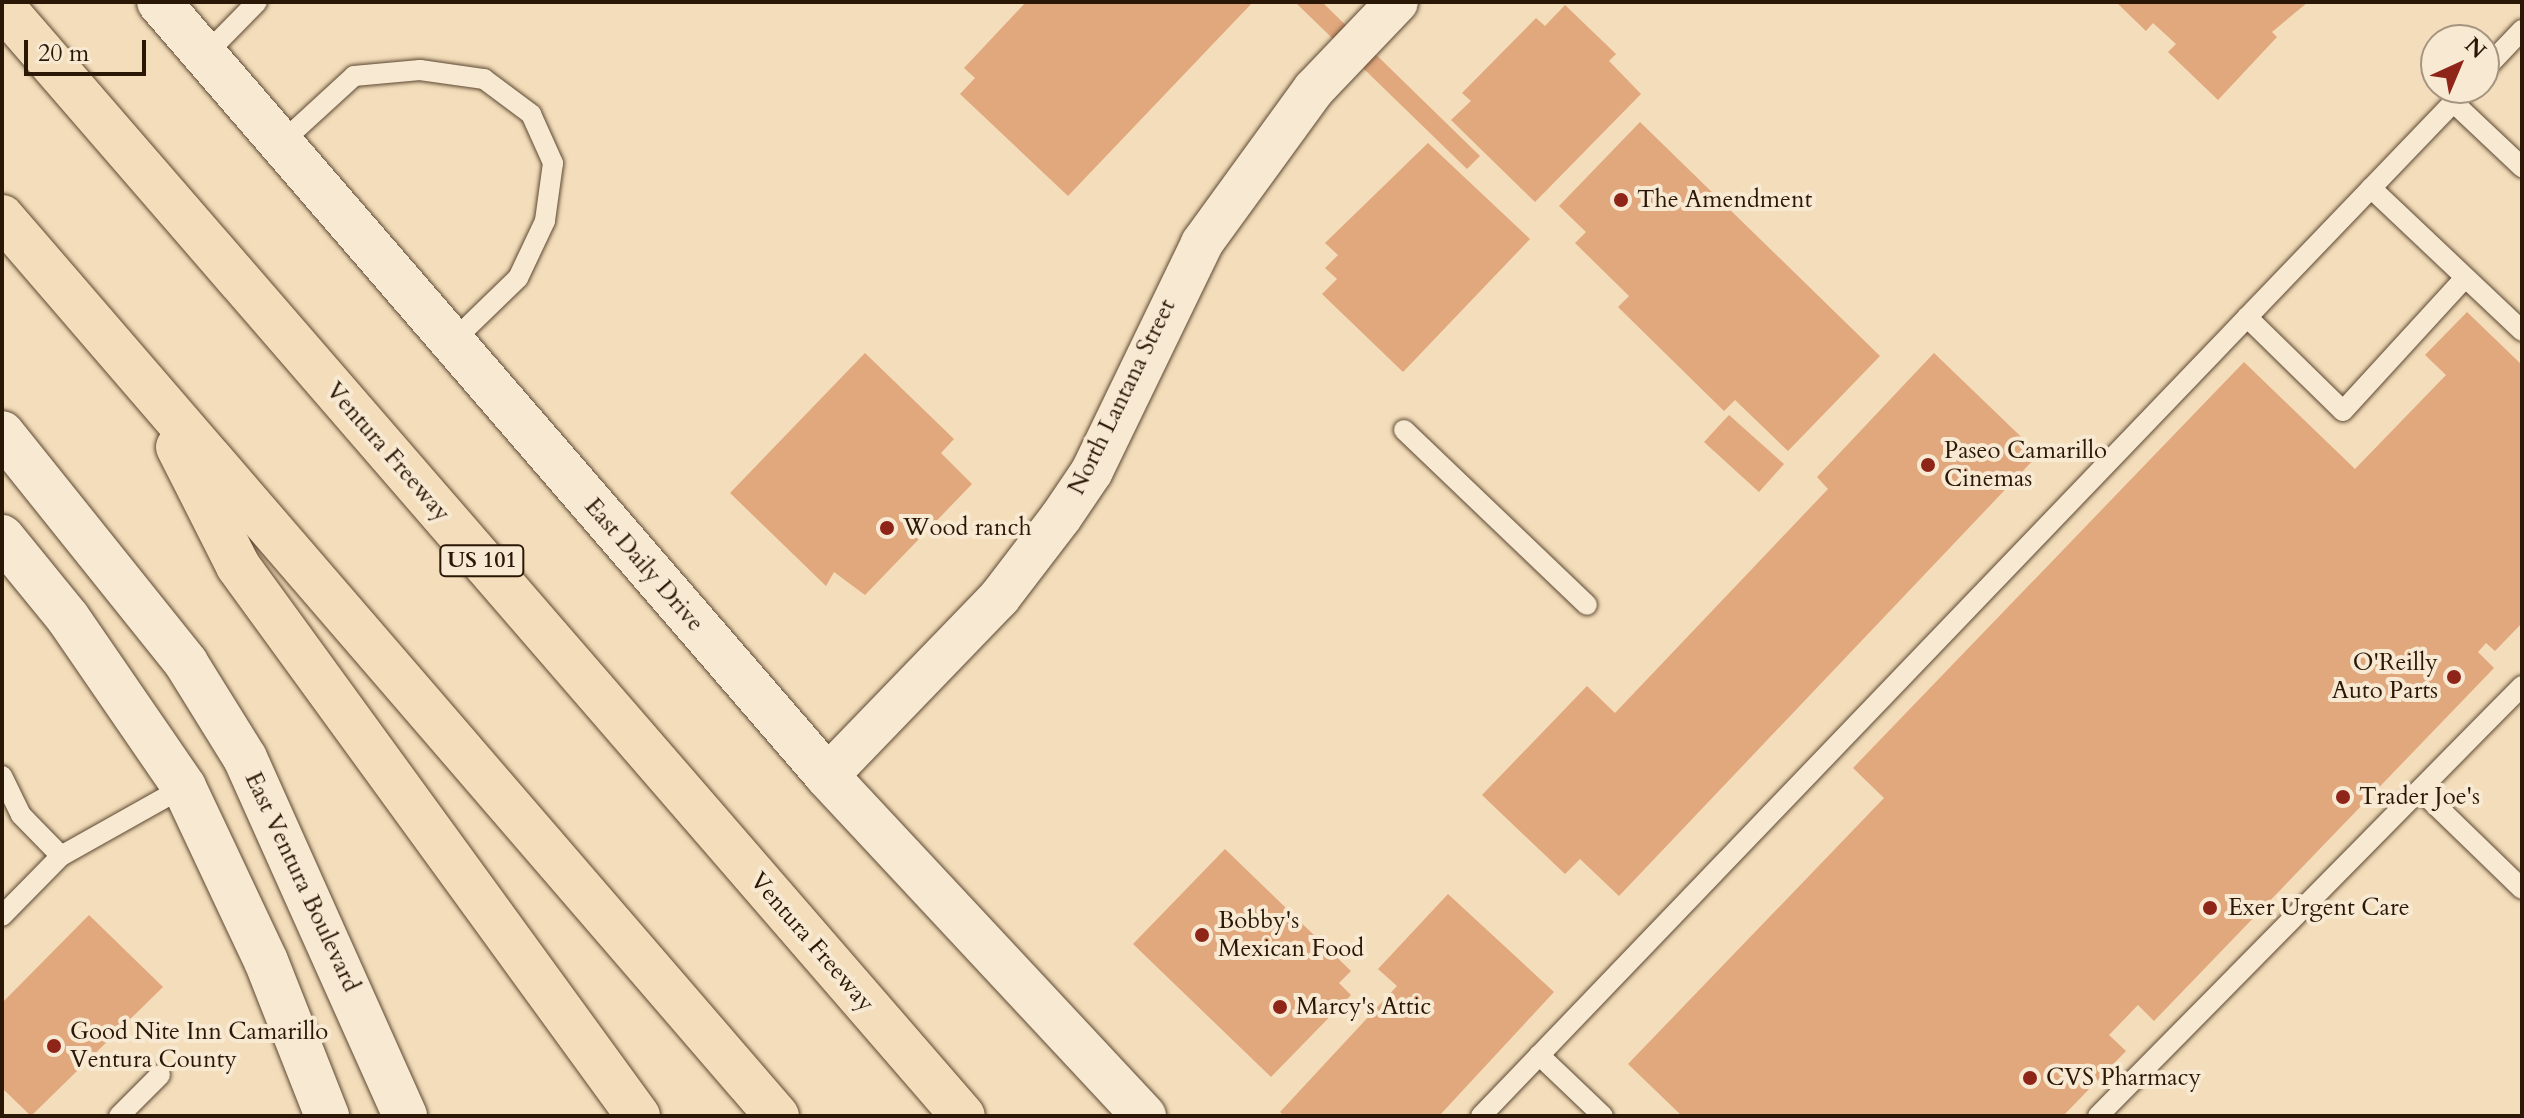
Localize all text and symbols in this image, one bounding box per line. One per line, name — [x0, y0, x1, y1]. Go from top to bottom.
scale bar — [28, 24, 150, 74]
north arrow — [2420, 24, 2500, 104]
text: N — [2458, 31, 2493, 66]
text: 20 m — [38, 37, 89, 70]
place label: The Amendment — [1637, 186, 1812, 214]
marker: The Amendment — [1612, 191, 1630, 209]
street label: North Lantana Street — [1062, 294, 1182, 500]
street label: Ventura Freeway — [320, 377, 456, 527]
place label: Paseo Camarillo Cinemas — [1944, 437, 2107, 493]
marker: Paseo Camarillo Cinemas — [1919, 456, 1937, 474]
street label: East Daily Drive — [578, 492, 710, 638]
place label: Wood ranch — [903, 514, 1032, 542]
marker: Wood ranch — [878, 519, 896, 537]
road number: US 101 — [438, 543, 526, 579]
place label: O'Reilly Auto Parts — [2332, 649, 2438, 705]
marker: O'Reilly Auto Parts — [2445, 668, 2463, 686]
street label: East Ventura Boulevard — [238, 768, 366, 996]
place label: Trader Joe's — [2359, 783, 2480, 811]
marker: Trader Joe's — [2334, 788, 2352, 806]
street label: Ventura Freeway — [744, 867, 880, 1017]
place label: Exer Urgent Care — [2228, 894, 2410, 922]
marker: Exer Urgent Care — [2199, 897, 2221, 919]
place label: Bobby's Mexican Food — [1218, 907, 1364, 963]
marker: Bobby's Mexican Food — [1193, 926, 1211, 944]
place label: Marcy's Attic — [1296, 993, 1431, 1021]
marker: Marcy's Attic — [1271, 998, 1289, 1016]
place label: Good Nite Inn Camarillo Ventura County — [70, 1018, 328, 1074]
marker: Good Nite Inn Camarillo Ventura County — [45, 1037, 63, 1055]
place label: CVS Pharmacy — [2046, 1064, 2201, 1092]
marker: CVS Pharmacy — [2021, 1069, 2039, 1087]

